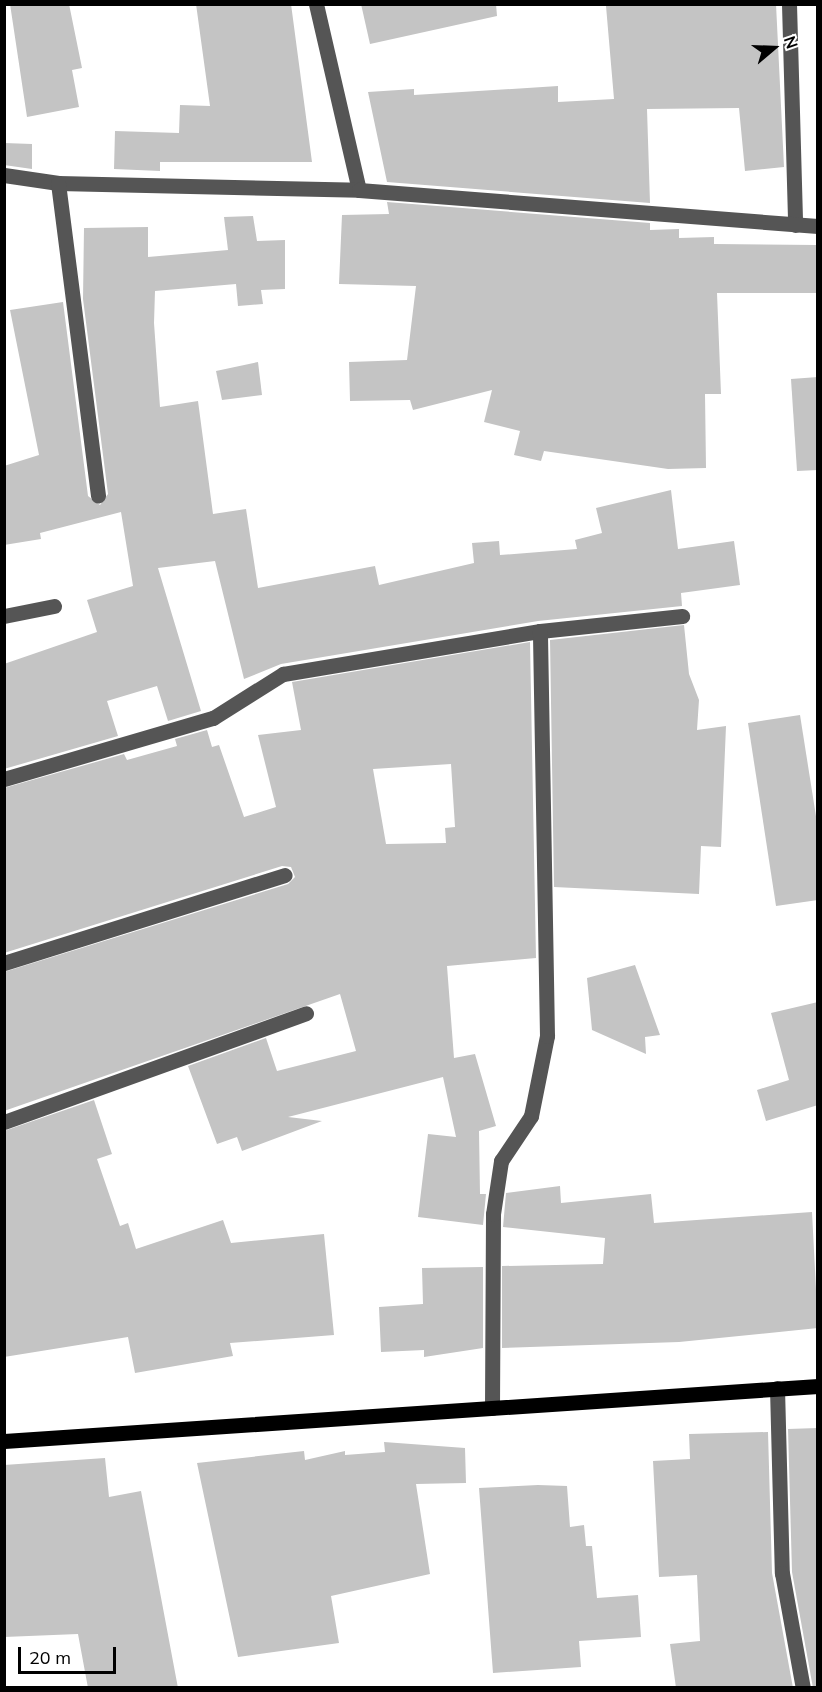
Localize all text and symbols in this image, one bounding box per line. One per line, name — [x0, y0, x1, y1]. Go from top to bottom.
north arrow — [744, 18, 804, 78]
text: N — [780, 33, 802, 51]
scale bar — [21, 1635, 118, 1673]
text: 20 m — [29, 1646, 71, 1669]

